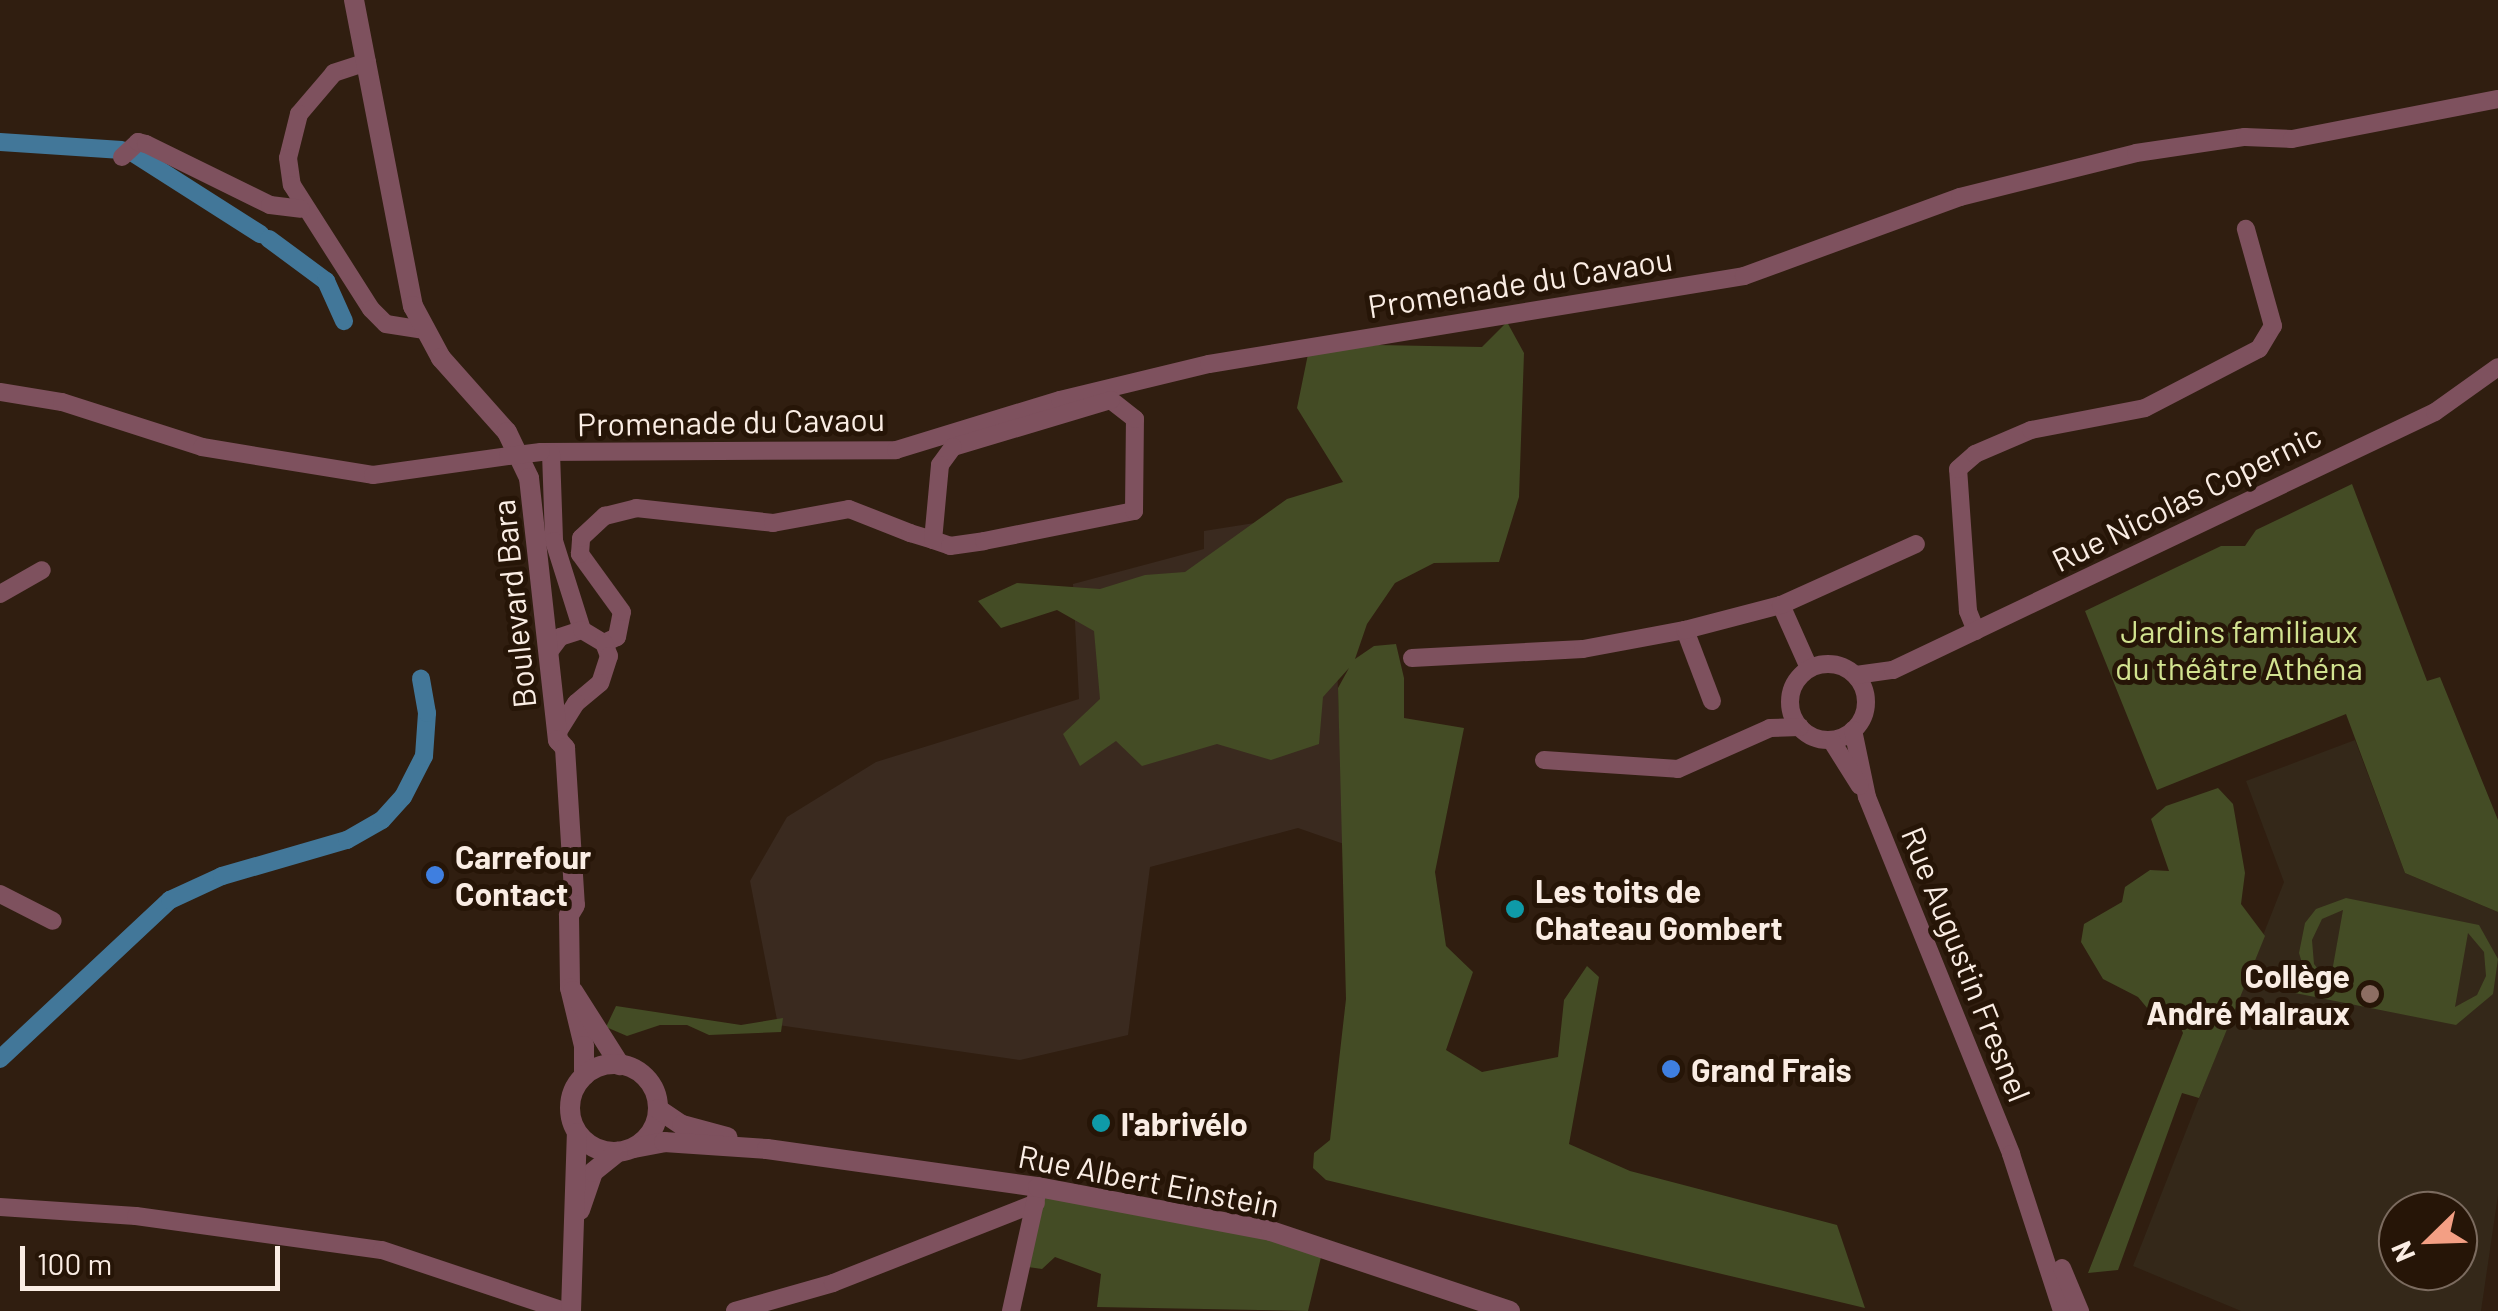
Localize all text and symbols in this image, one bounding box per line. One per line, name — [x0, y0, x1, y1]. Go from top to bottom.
street label: Promenade du Cavaou — [1365, 239, 1675, 325]
street label: Promenade du Cavaou — [577, 399, 885, 443]
street label: Rue Nicolas Copernic — [2045, 415, 2327, 579]
street label: Boulevard Bara — [483, 498, 543, 710]
park label: Jardins familiaux du théâtre Athéna — [2115, 612, 2363, 687]
street label: Rue Augustin Fresnel — [1894, 821, 2040, 1107]
place label: Carrefour Contact — [455, 838, 591, 913]
marker: Carrefour Contact — [424, 864, 446, 886]
place label: Les toits de Chateau Gombert — [1535, 872, 1783, 947]
marker: Les toits de Chateau Gombert — [1504, 898, 1526, 920]
place label: Collège André Malraux — [2146, 957, 2350, 1032]
marker: Collège André Malraux — [2359, 983, 2381, 1005]
place label: Grand Frais — [1691, 1050, 1852, 1088]
marker: Grand Frais — [1660, 1058, 1682, 1080]
place label: l'abrivélo — [1121, 1104, 1248, 1142]
marker: l'abrivélo — [1090, 1112, 1112, 1134]
street label: Rue Albert Einstein — [1015, 1136, 1283, 1224]
north arrow — [2378, 1191, 2478, 1291]
scale bar — [25, 1226, 285, 1288]
text: N — [2383, 1237, 2422, 1267]
text: 100 m — [37, 1245, 112, 1281]

